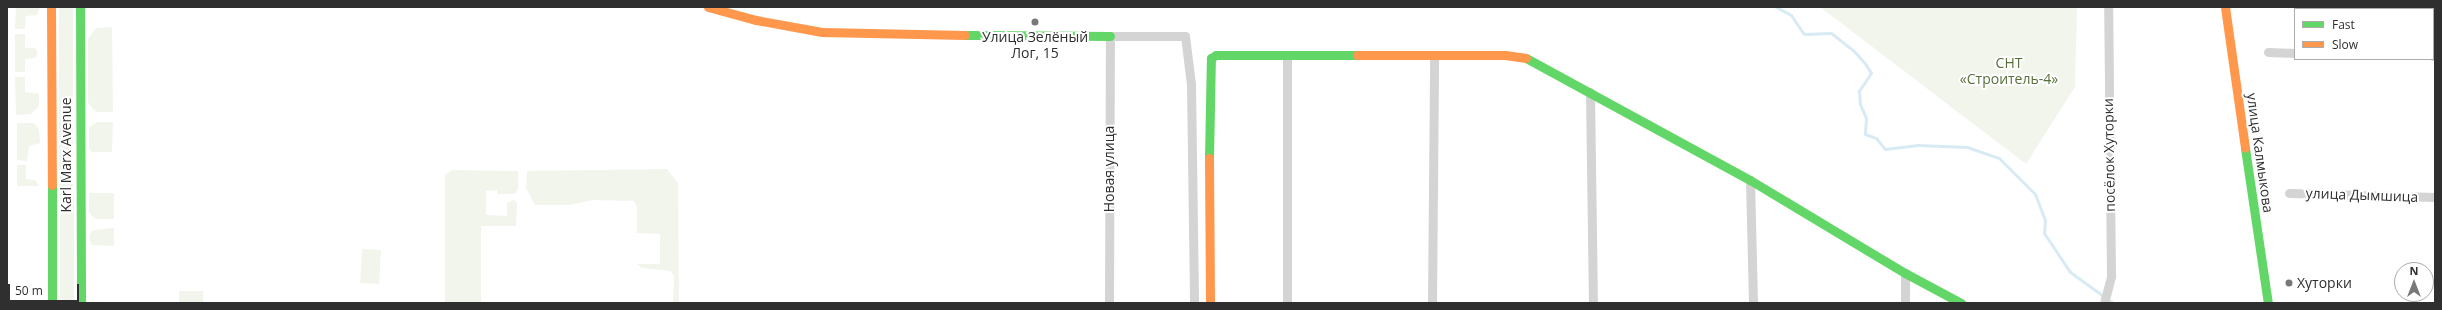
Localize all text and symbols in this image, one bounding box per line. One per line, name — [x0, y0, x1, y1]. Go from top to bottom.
legend — [2294, 8, 2434, 60]
text: Fast — [2332, 16, 2355, 33]
marker: Улица Зелёный Лог, 15 — [1030, 17, 1040, 27]
place label: Улица Зелёный Лог, 15 — [982, 29, 1088, 62]
text: Slow — [2332, 36, 2358, 53]
park label: СНТ «Строитель-4» — [1960, 55, 2058, 88]
street label: улица Калмыкова — [2243, 92, 2277, 214]
street label: Karl Marx Avenue — [58, 97, 74, 213]
street label: посёлок Хуторки — [2100, 98, 2118, 212]
street label: Новая улица — [1101, 126, 1117, 212]
street label: улица Дымшица — [2305, 185, 2419, 205]
north arrow — [2394, 262, 2434, 302]
text: N — [2410, 263, 2418, 278]
place label: Хуторки — [2297, 275, 2352, 291]
scale bar — [10, 276, 81, 302]
marker: Хуторки — [2284, 278, 2294, 288]
text: 50 m — [15, 282, 43, 299]

